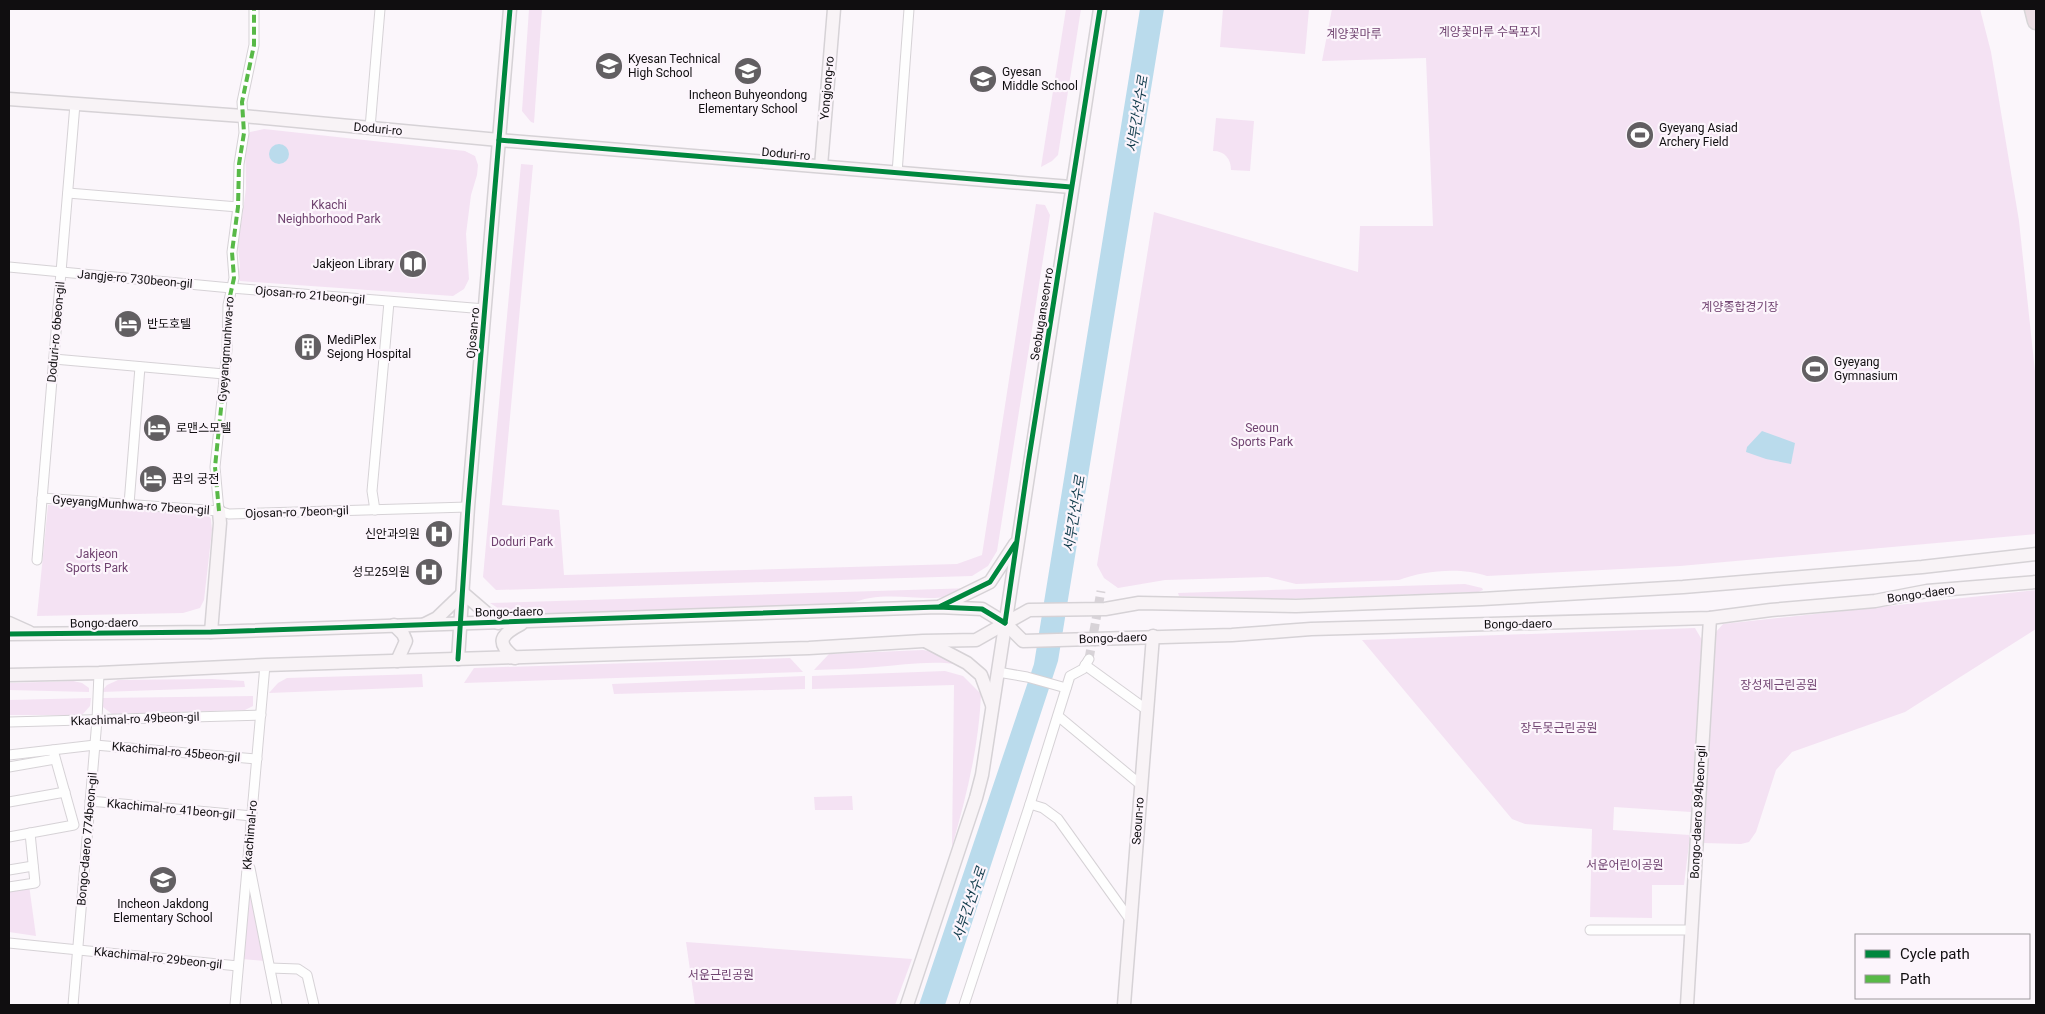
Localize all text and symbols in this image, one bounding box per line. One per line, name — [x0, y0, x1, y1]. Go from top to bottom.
park label: 계양꽃마루 수목포지 — [1439, 25, 1541, 39]
park label: 계양꽃마루 — [1326, 27, 1382, 41]
school or university icon: Kyesan Technical High School — [594, 51, 624, 81]
place label: Kyesan Technical High School — [628, 52, 720, 80]
street label: Yongjong-ro — [817, 55, 837, 121]
school or university icon: Incheon Buhyeondong Elementary School — [733, 56, 763, 86]
school or university icon: Gyesan Middle School — [968, 64, 998, 94]
place label: Gyesan Middle School — [1002, 65, 1078, 93]
water label: 서부간선수로 — [1123, 73, 1151, 153]
place label: Incheon Buhyeondong Elementary School — [689, 88, 807, 116]
street label: Doduri-ro — [353, 120, 403, 138]
sports icon: Gyeyang Asiad Archery Field — [1625, 120, 1655, 150]
place label: Gyeyang Asiad Archery Field — [1659, 121, 1738, 149]
street label: Doduri-ro — [761, 145, 811, 163]
park label: Kkachi Neighborhood Park — [277, 198, 381, 226]
library icon: Jakjeon Library — [398, 249, 428, 279]
place label: Jakjeon Library — [313, 257, 394, 271]
street label: Seobuganseon-ro — [1028, 266, 1056, 361]
street label: Jangje-ro 730beon-gil — [77, 267, 193, 291]
street label: Doduri-ro 6beon-gil — [45, 281, 67, 383]
street label: Ojosan-ro 21beon-gil — [254, 283, 366, 307]
street label: Gyeyangmunhwa-ro — [215, 296, 237, 402]
park label: 계양종합경기장 — [1701, 300, 1779, 314]
street label: Ojosan-ro — [464, 307, 482, 359]
hotel icon: 반도호텔 — [113, 309, 143, 339]
place label: 반도호텔 — [147, 317, 191, 331]
building icon: MediPlex Sejong Hospital — [293, 332, 323, 362]
place label: MediPlex Sejong Hospital — [327, 333, 411, 361]
sports icon: Gyeyang Gymnasium — [1800, 354, 1830, 384]
place label: Gyeyang Gymnasium — [1834, 355, 1898, 383]
hotel icon: 로맨스모텔 — [142, 413, 172, 443]
place label: 로맨스모텔 — [176, 421, 231, 435]
park label: Seoun Sports Park — [1231, 421, 1294, 449]
hotel icon: 꿈의 궁전 — [138, 464, 168, 494]
place label: 꿈의 궁전 — [172, 472, 219, 486]
water label: 서부간선수로 — [1060, 473, 1088, 553]
street label: GyeyangMunhwa-ro 7beon-gil — [52, 493, 210, 517]
street label: Ojosan-ro 7beon-gil — [245, 503, 349, 521]
hospital icon: 신안과의원 — [424, 519, 454, 549]
place label: 신안과의원 — [365, 527, 420, 541]
park label: Doduri Park — [491, 535, 554, 549]
park label: Jakjeon Sports Park — [66, 547, 129, 575]
hospital icon: 성모25의원 — [414, 557, 444, 587]
place label: 성모25의원 — [352, 565, 410, 579]
street label: Bongo-daero — [1886, 582, 1956, 606]
street label: Bongo-daero — [475, 604, 543, 620]
street label: Bongo-daero — [70, 615, 138, 631]
street label: Bongo-daero — [1484, 616, 1552, 632]
street label: Bongo-daero — [1079, 630, 1148, 646]
park label: 장성제근린공원 — [1740, 678, 1818, 692]
street label: Kkachimal-ro 49beon-gil — [70, 710, 200, 728]
park label: 장두못근린공원 — [1520, 721, 1598, 735]
street label: Kkachimal-ro 45beon-gil — [111, 739, 241, 765]
street label: Bongo-daero 894beon-gil — [1688, 745, 1708, 879]
street label: Bongo-daero 774beon-gil — [74, 772, 100, 906]
street label: Kkachimal-ro 41beon-gil — [106, 796, 236, 822]
street label: Seoun-ro — [1129, 797, 1147, 845]
street label: Kkachimal-ro — [240, 799, 260, 870]
park label: 서운어린이공원 — [1586, 858, 1664, 872]
water label: 서부간선수로 — [949, 864, 990, 943]
school or university icon: Incheon Jakdong Elementary School — [148, 865, 178, 895]
place label: Incheon Jakdong Elementary School — [113, 897, 213, 925]
legend — [1855, 934, 2030, 999]
street label: Kkachimal-ro 29beon-gil — [93, 944, 223, 972]
text: Cycle path — [1900, 945, 1970, 963]
park label: 서운근린공원 — [688, 968, 754, 982]
text: Path — [1900, 970, 1931, 988]

